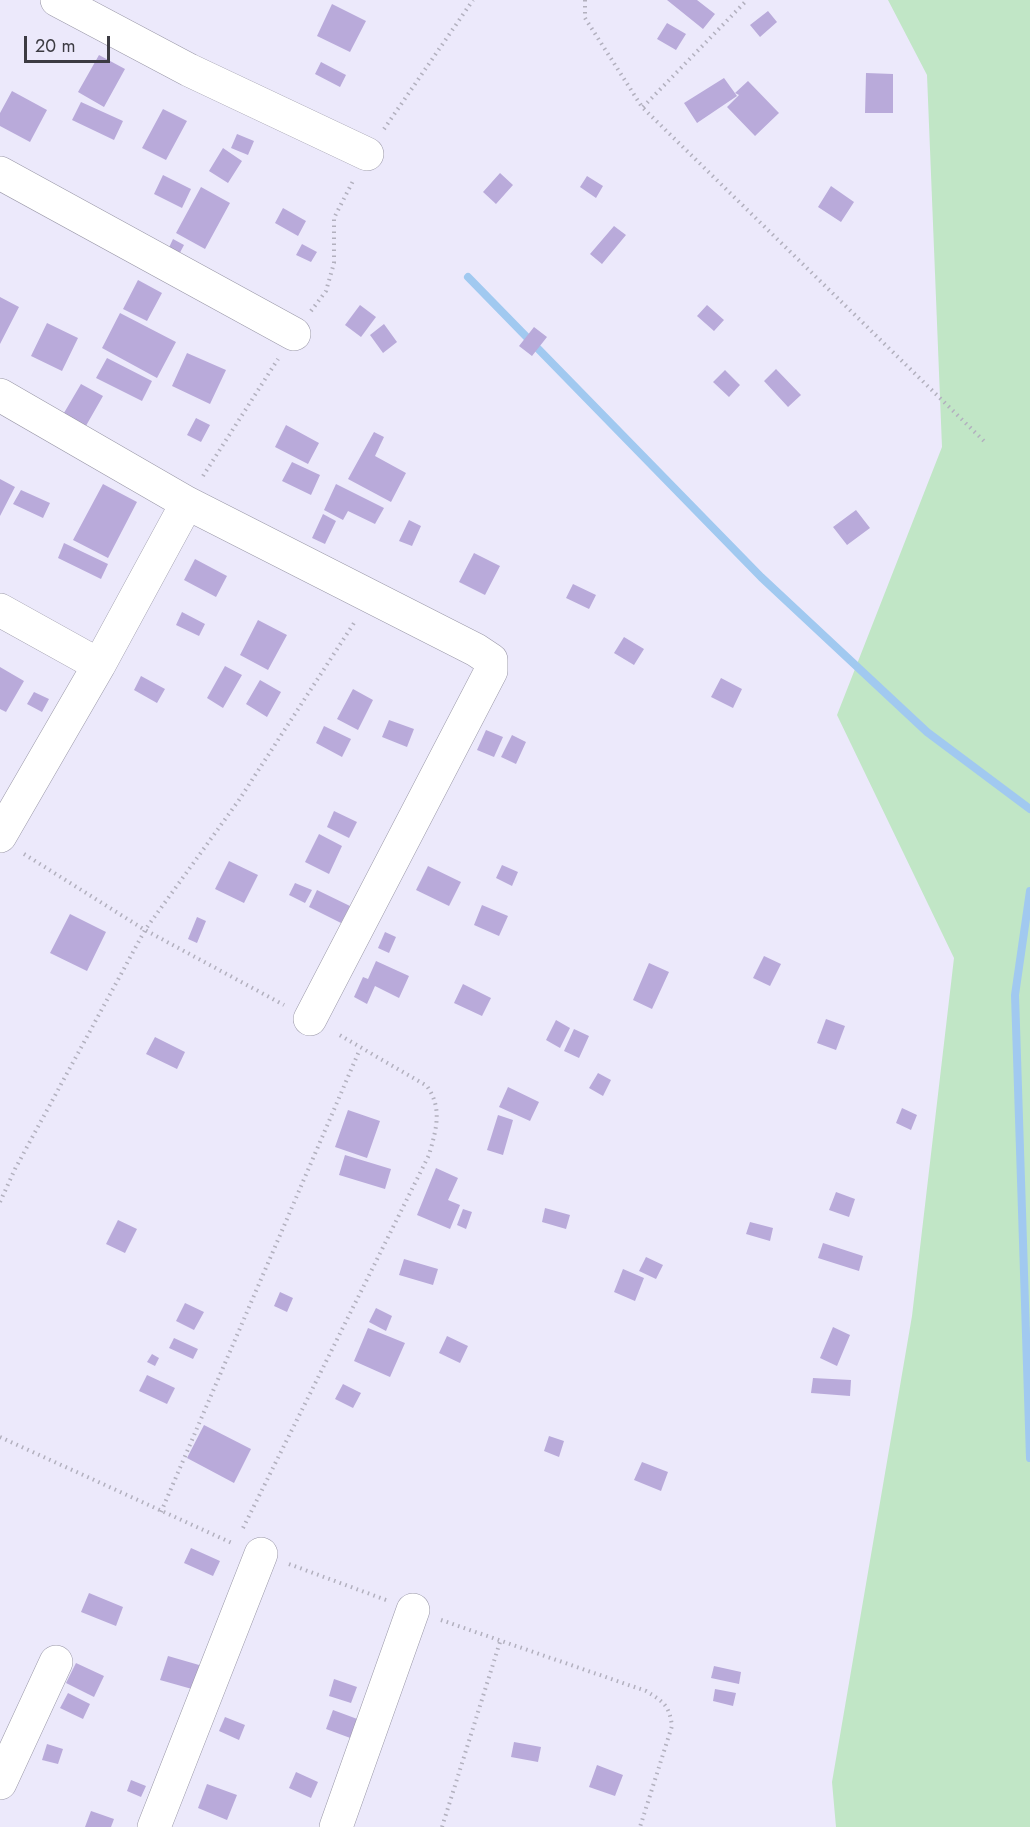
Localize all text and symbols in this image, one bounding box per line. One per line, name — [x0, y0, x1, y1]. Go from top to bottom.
scale bar — [27, 24, 112, 62]
text: 20 m — [35, 33, 75, 59]

